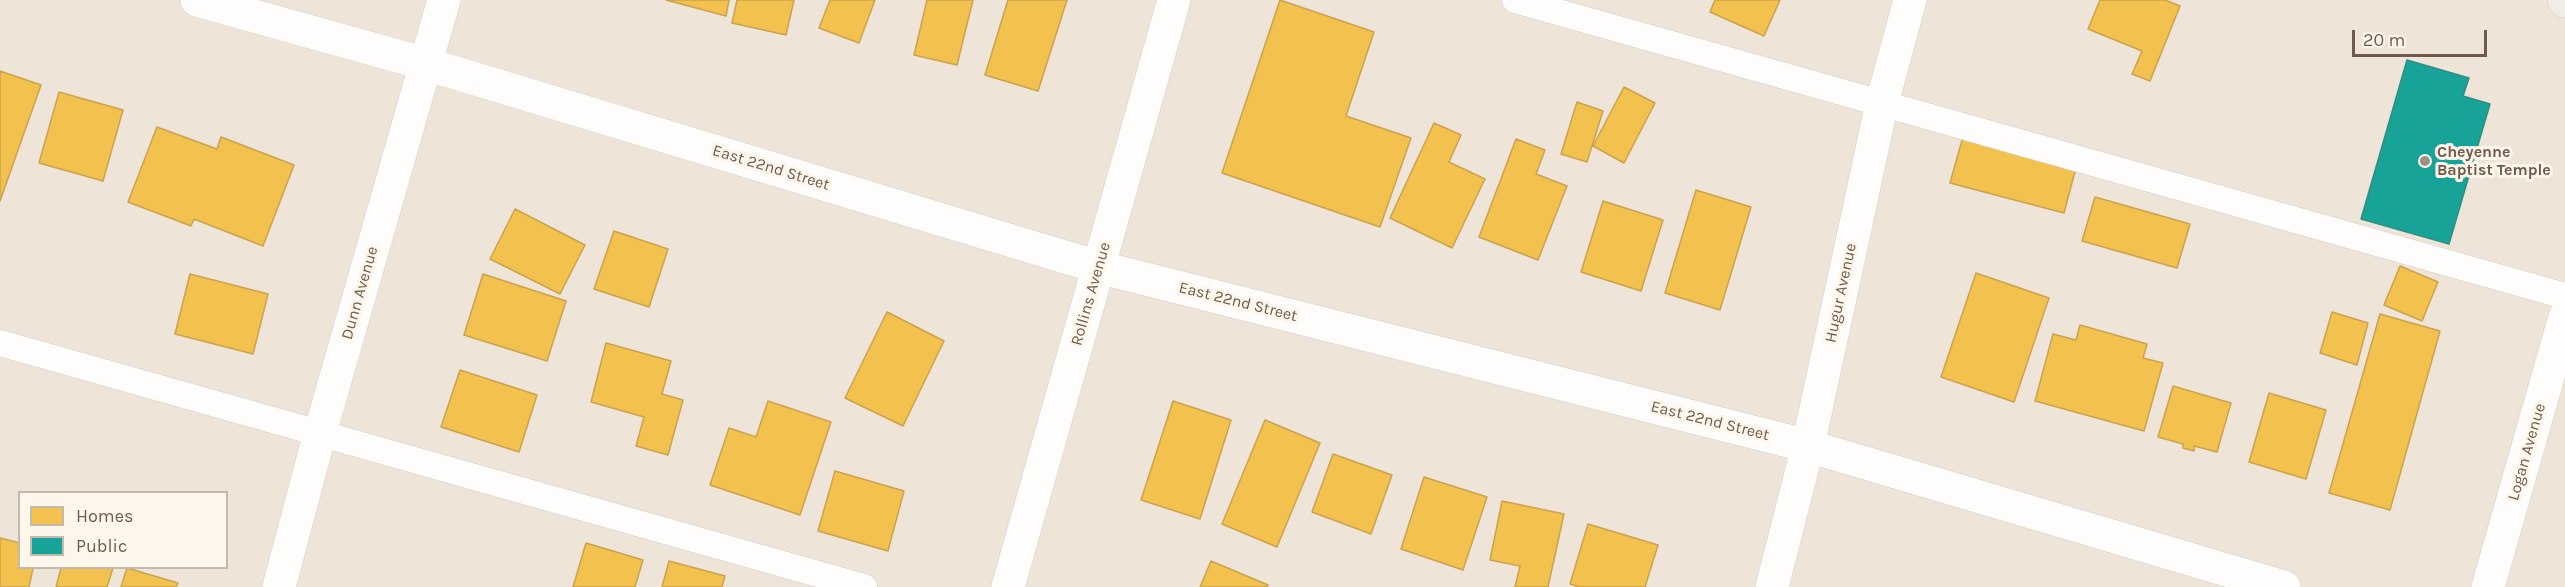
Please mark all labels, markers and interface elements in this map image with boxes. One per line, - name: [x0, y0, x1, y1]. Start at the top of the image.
- scale bar: [2355, 18, 2490, 56]
- text: 20 m: [2363, 29, 2405, 51]
- street label: East 22nd Street: [710, 141, 832, 195]
- place label: Cheyenne Baptist Temple: [2437, 142, 2551, 180]
- marker: Cheyenne Baptist Temple: [2418, 154, 2432, 168]
- street label: Rollins Avenue: [1067, 240, 1115, 348]
- street label: Hugur Avenue: [1821, 241, 1861, 345]
- street label: Dunn Avenue: [338, 244, 382, 342]
- street label: East 22nd Street: [1177, 278, 1299, 326]
- street label: East 22nd Street: [1649, 397, 1771, 445]
- street label: Logan Avenue: [2504, 401, 2550, 503]
- legend: [18, 491, 228, 569]
- text: Homes: [76, 505, 133, 527]
- text: Public: [76, 535, 127, 557]

